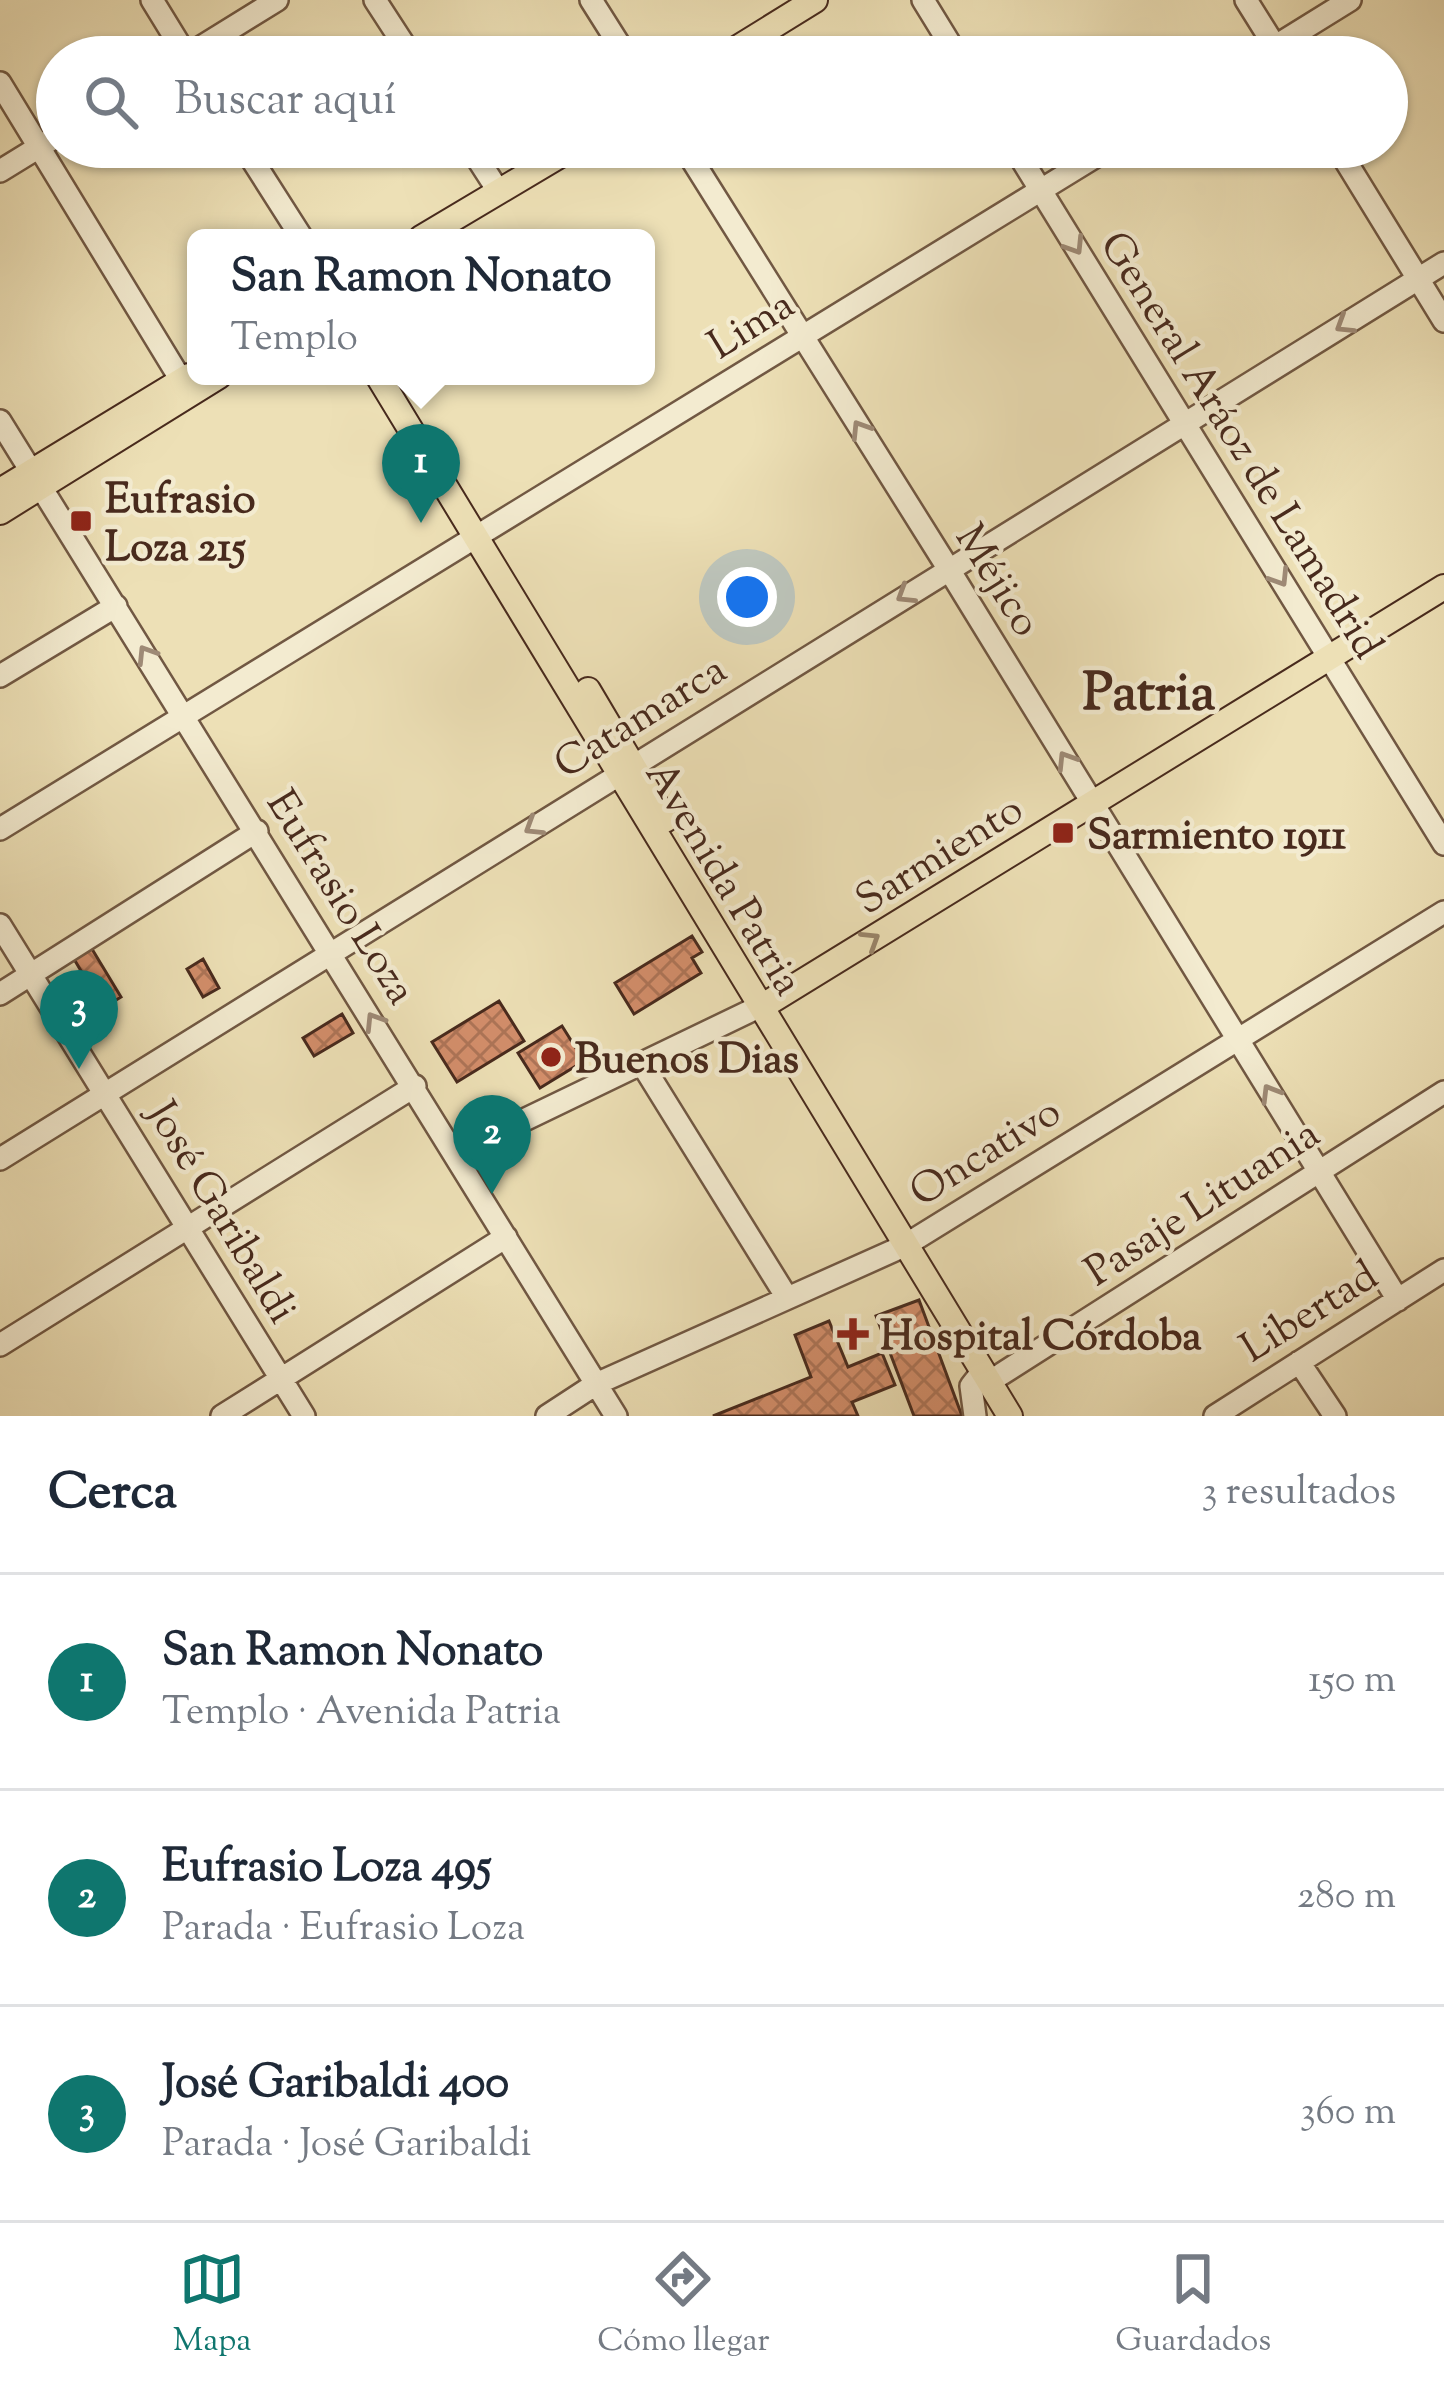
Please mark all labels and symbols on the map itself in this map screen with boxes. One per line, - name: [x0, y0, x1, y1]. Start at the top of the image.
- street label: General Aráoz de Lamadrid: [1082, 221, 1395, 672]
- one-way arrow: [1061, 233, 1083, 255]
- street label: Lima: [698, 278, 807, 377]
- one-way arrow: [1336, 311, 1358, 333]
- one-way arrow: [852, 420, 875, 442]
- pin: 1: [382, 424, 460, 523]
- place label: Eufrasio Loza 215: [105, 472, 255, 580]
- marker: Eufrasio Loza 215: [68, 508, 94, 534]
- street label: Méjico: [938, 514, 1054, 650]
- one-way arrow: [1266, 565, 1288, 587]
- your location: [717, 567, 777, 627]
- one-way arrow: [896, 581, 918, 603]
- street label: Catamarca: [544, 643, 740, 796]
- one-way arrow: [138, 645, 160, 667]
- district label: Patria: [1082, 657, 1216, 735]
- street label: Avenida Patria: [628, 751, 815, 1008]
- one-way arrow: [1058, 752, 1080, 774]
- street label: Eufrasio Loza: [249, 780, 429, 1018]
- street label: Sarmiento: [845, 782, 1036, 932]
- place label: Sarmiento 1911: [1087, 808, 1347, 868]
- one-way arrow: [524, 813, 546, 835]
- marker: Sarmiento 1911: [1050, 820, 1076, 846]
- one-way arrow: [858, 932, 880, 954]
- pin: 3: [40, 970, 118, 1069]
- one-way arrow: [366, 1012, 388, 1034]
- place label: Buenos Dias: [575, 1032, 799, 1092]
- marker: Buenos Dias: [538, 1044, 564, 1070]
- street label: Oncativo: [900, 1084, 1074, 1224]
- one-way arrow: [1262, 1084, 1284, 1106]
- street label: José Garibaldi: [129, 1089, 310, 1336]
- pin: 2: [453, 1095, 531, 1194]
- street label: Pasaje Lituania: [1075, 1107, 1333, 1304]
- street label: Libertad: [1230, 1249, 1391, 1380]
- place label: Hospital Córdoba: [880, 1309, 1202, 1369]
- marker: Hospital Córdoba: [837, 1318, 869, 1350]

